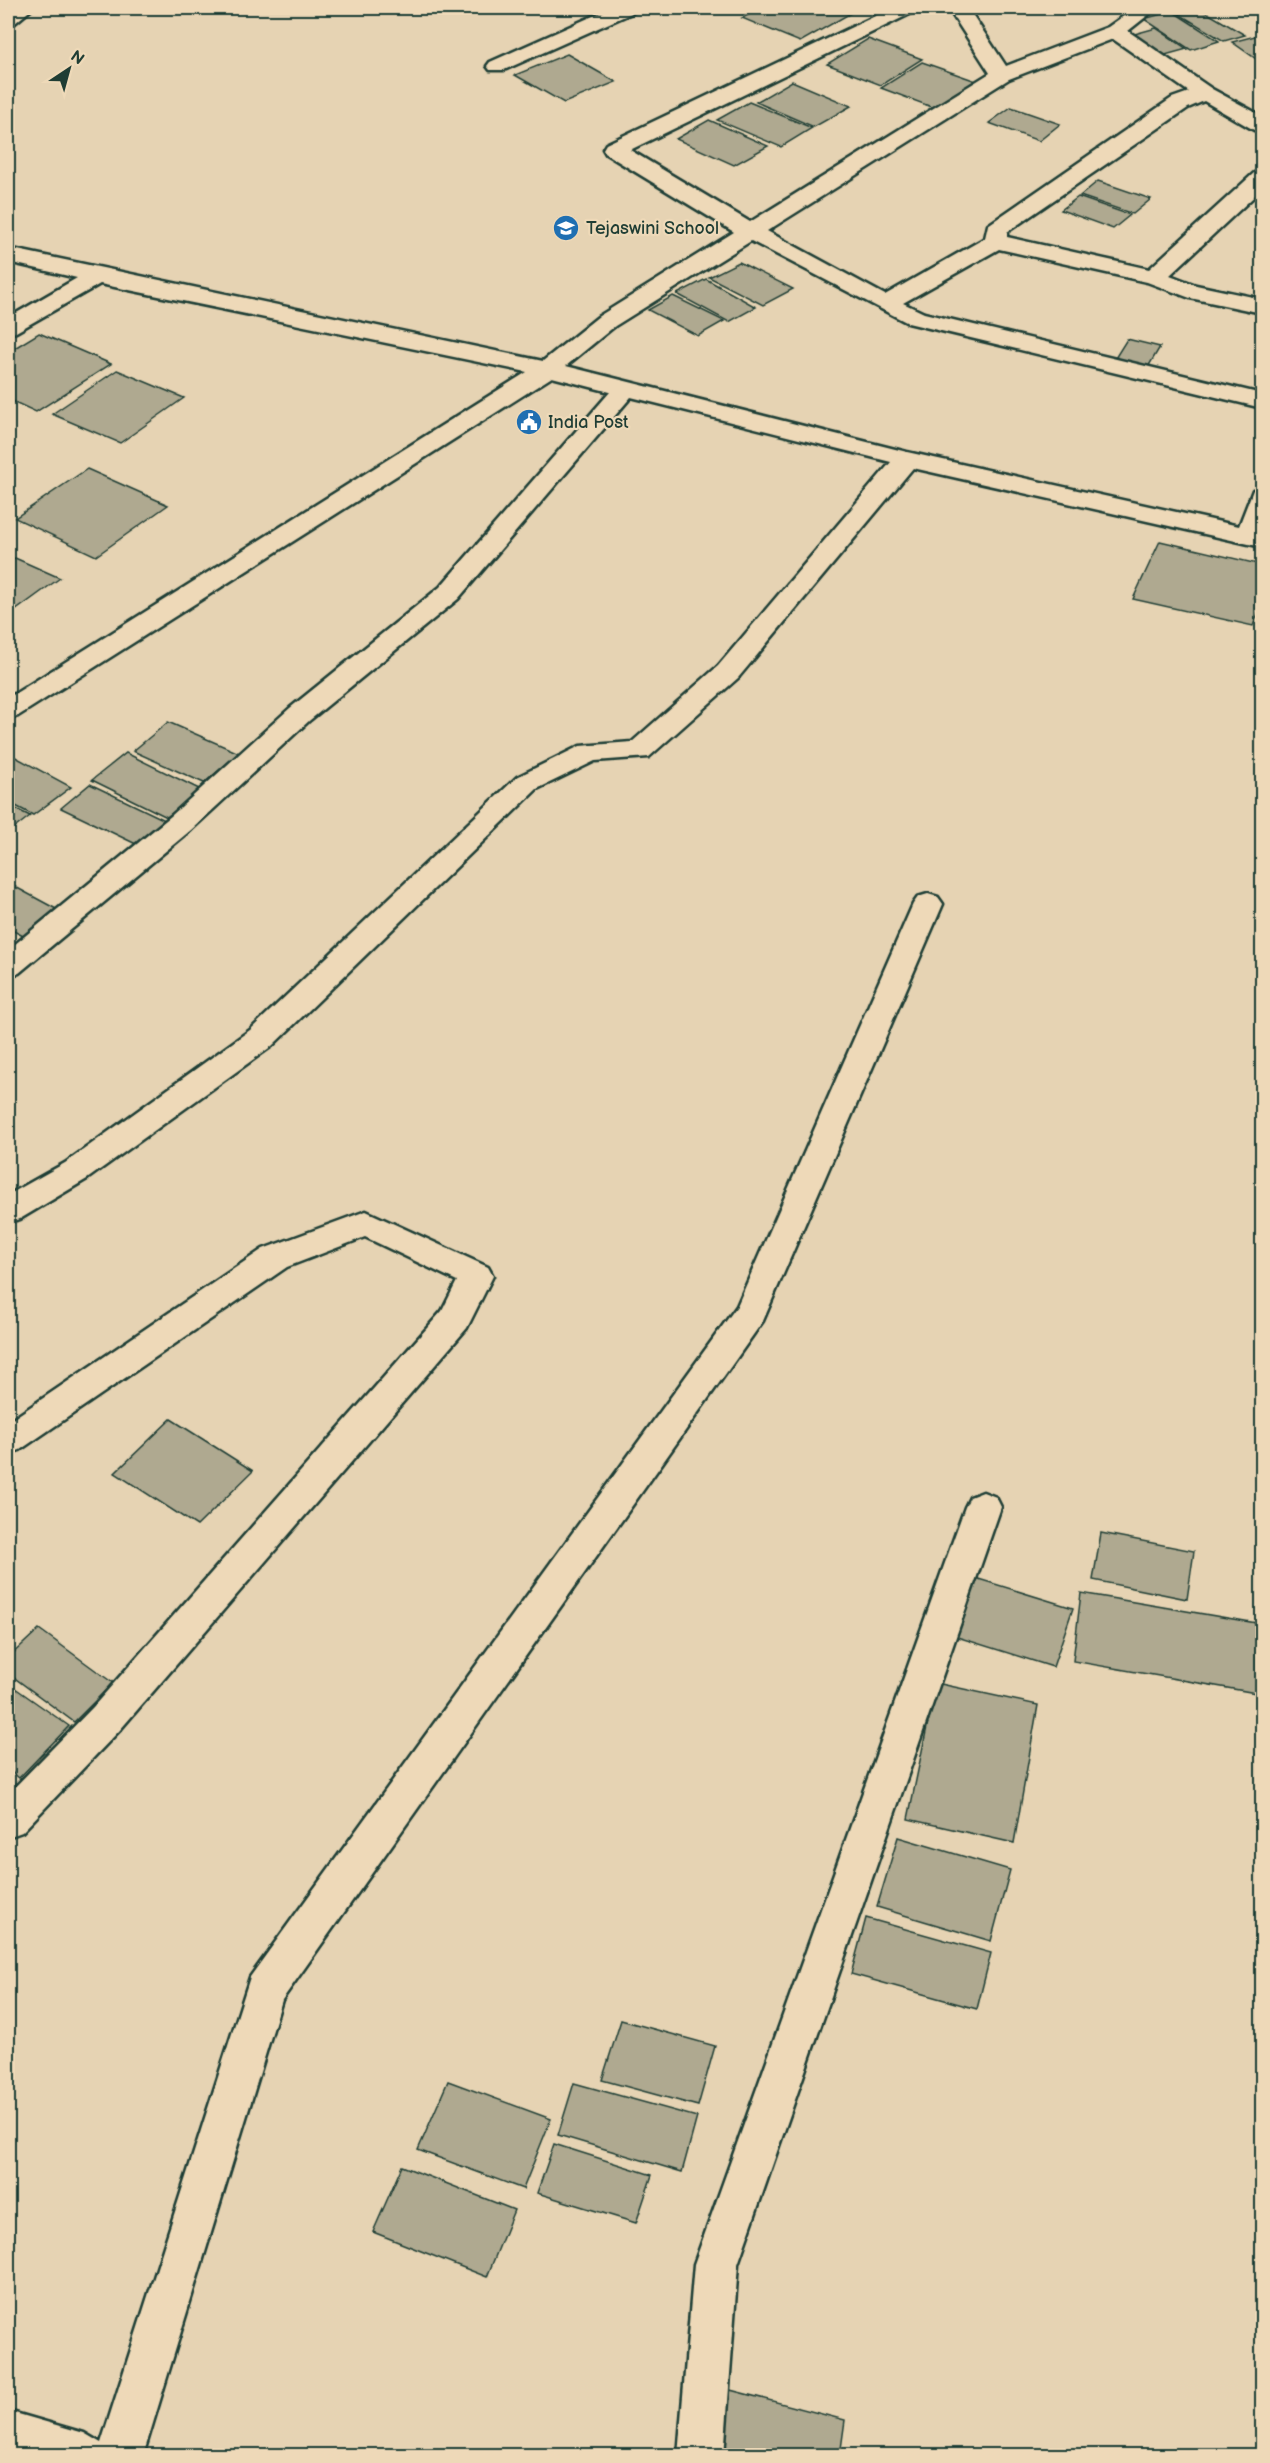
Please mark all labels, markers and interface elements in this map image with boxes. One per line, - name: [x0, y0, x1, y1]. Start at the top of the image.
- north arrow: [39, 39, 99, 99]
- text: N: [66, 47, 87, 69]
- school or university icon: Tejaswini School: [551, 213, 581, 243]
- place label: Tejaswini School: [586, 218, 719, 239]
- public building icon: India Post: [514, 407, 544, 437]
- place label: India Post: [548, 412, 629, 433]

